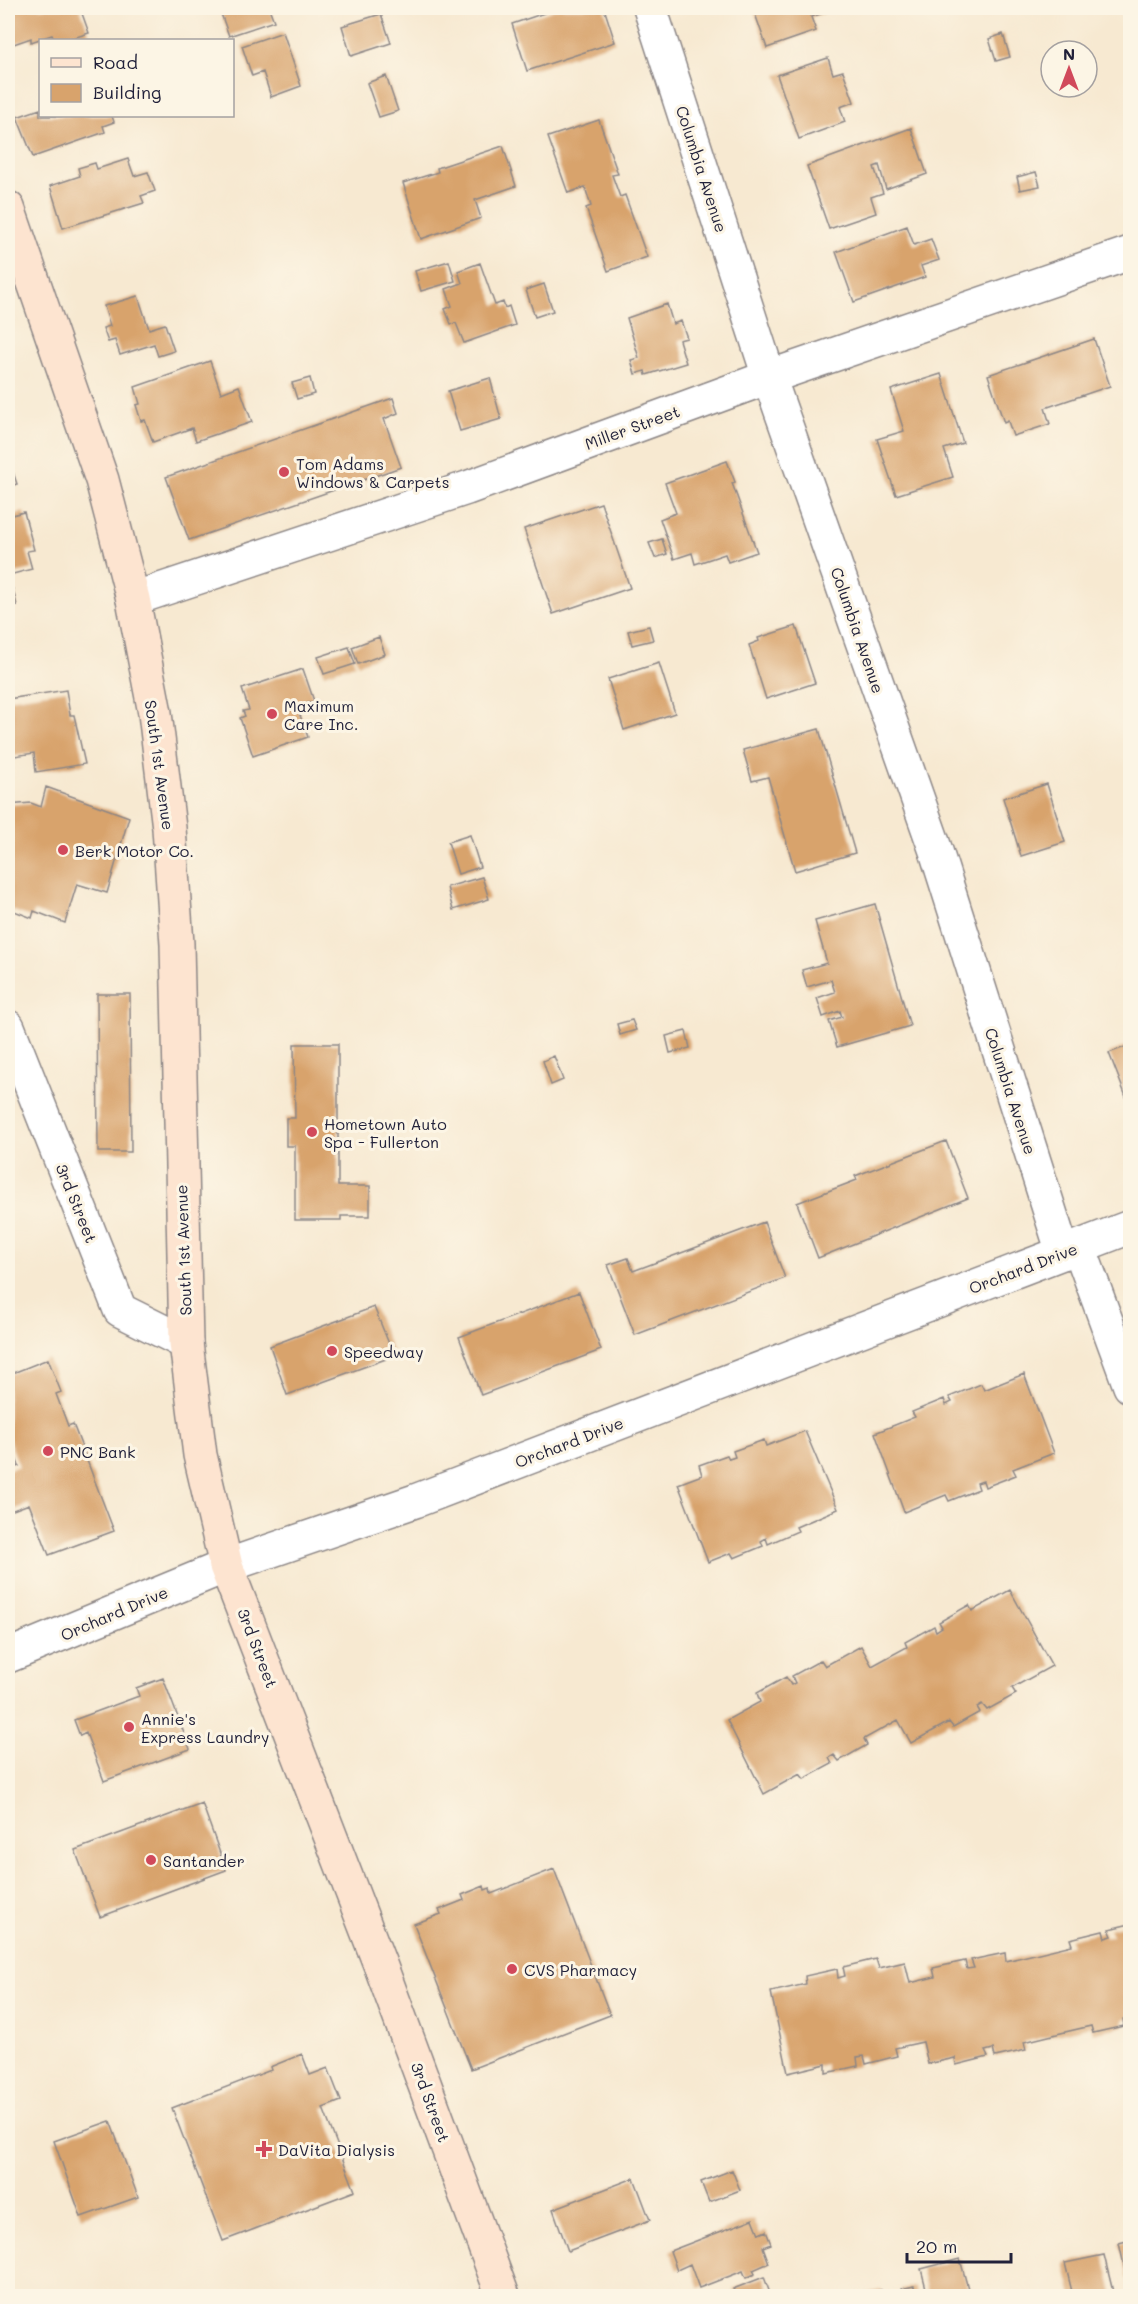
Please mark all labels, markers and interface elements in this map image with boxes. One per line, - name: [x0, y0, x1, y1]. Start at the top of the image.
- legend: [39, 39, 234, 117]
- north arrow: [1039, 39, 1099, 99]
- text: N: [1063, 43, 1075, 64]
- text: Road: [93, 50, 138, 74]
- text: Building: [93, 80, 161, 104]
- street label: Columbia Avenue: [672, 103, 732, 235]
- street label: Miller Street: [582, 400, 682, 454]
- place label: Tom Adams Windows & Carpets: [296, 453, 449, 492]
- marker: Tom Adams Windows & Carpets: [277, 465, 291, 479]
- street label: Columbia Avenue: [827, 564, 889, 696]
- place label: Maximum Care Inc.: [284, 695, 358, 734]
- street label: South 1st Avenue: [140, 699, 180, 831]
- marker: Maximum Care Inc.: [265, 707, 279, 721]
- place label: Berk Motor Co.: [75, 840, 194, 861]
- marker: Berk Motor Co.: [56, 843, 70, 857]
- street label: Columbia Avenue: [981, 1025, 1041, 1157]
- place label: Hometown Auto Spa - Fullerton: [324, 1113, 447, 1152]
- marker: Hometown Auto Spa - Fullerton: [305, 1125, 319, 1139]
- street label: 3rd Street: [52, 1160, 102, 1246]
- street label: South 1st Avenue: [170, 1184, 196, 1316]
- street label: Orchard Drive: [966, 1238, 1080, 1298]
- place label: Speedway: [344, 1341, 424, 1362]
- marker: Speedway: [325, 1344, 339, 1358]
- street label: Orchard Drive: [512, 1412, 626, 1472]
- place label: PNC Bank: [60, 1441, 135, 1462]
- marker: PNC Bank: [41, 1444, 55, 1458]
- street label: Orchard Drive: [57, 1581, 171, 1645]
- street label: 3rd Street: [233, 1605, 283, 1691]
- place label: Annie's Express Laundry: [141, 1708, 269, 1747]
- marker: Annie's Express Laundry: [122, 1720, 136, 1734]
- place label: Santander: [163, 1850, 245, 1871]
- marker: Santander: [144, 1853, 158, 1867]
- place label: CVS Pharmacy: [524, 1959, 637, 1980]
- marker: CVS Pharmacy: [505, 1962, 519, 1976]
- street label: 3rd Street: [407, 2059, 455, 2145]
- place label: DaVita Dialysis: [278, 2139, 395, 2160]
- marker: DaVita Dialysis: [255, 2140, 273, 2158]
- scale bar: [907, 2226, 1010, 2264]
- text: 20 m: [916, 2234, 957, 2258]

